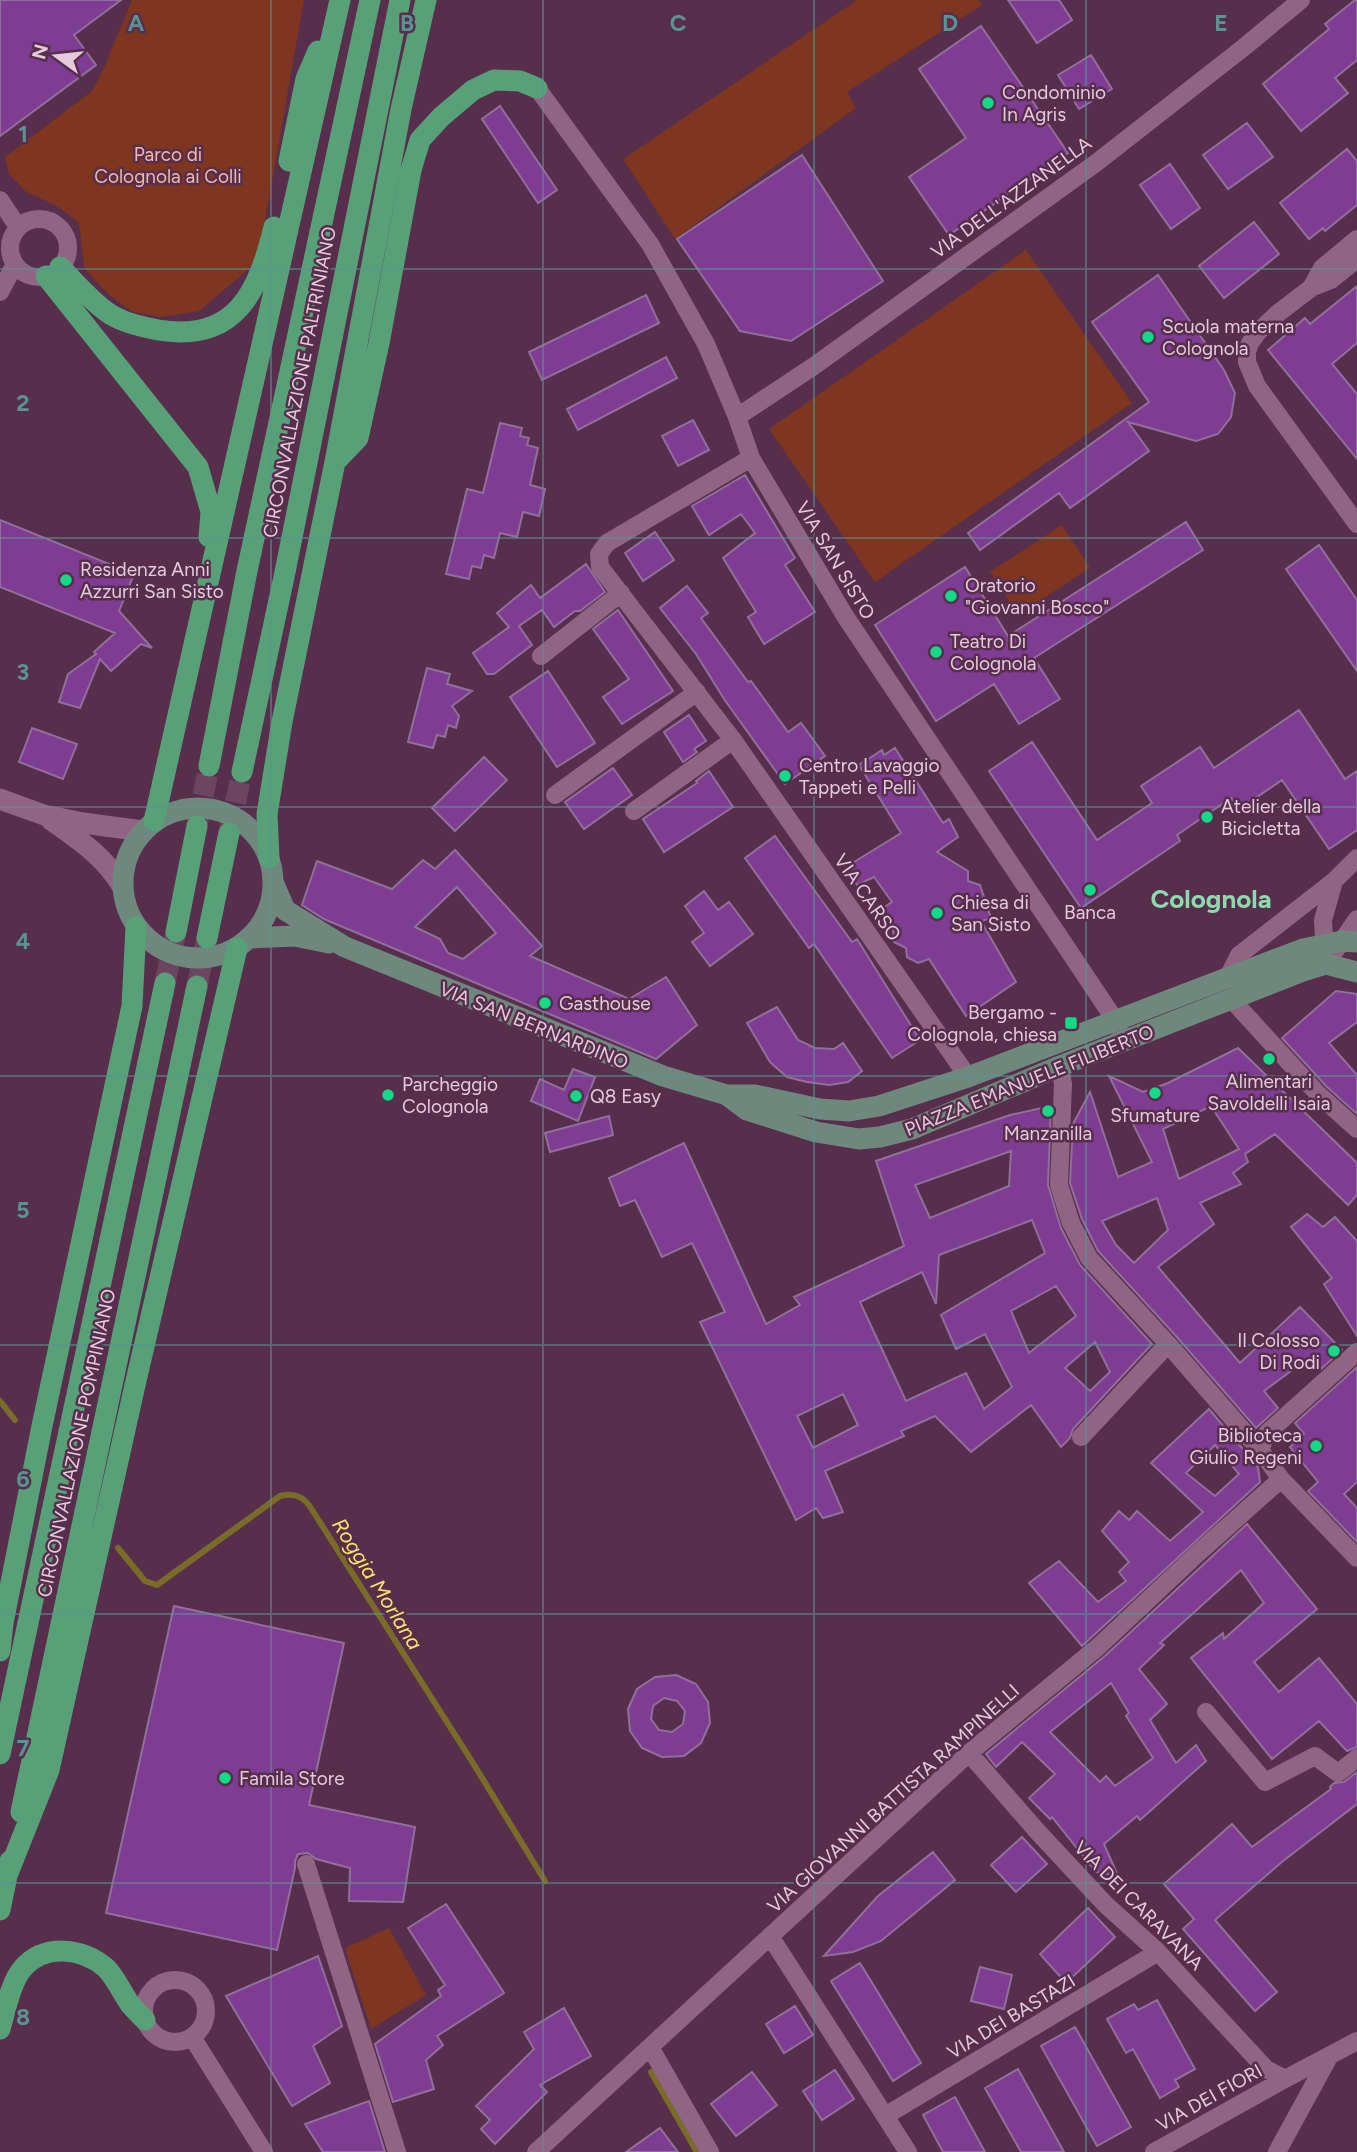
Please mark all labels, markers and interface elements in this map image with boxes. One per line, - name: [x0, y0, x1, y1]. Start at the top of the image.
- text: A: [128, 9, 145, 37]
- text: B: [400, 9, 414, 37]
- text: C: [670, 9, 687, 37]
- text: D: [942, 9, 958, 37]
- text: E: [1214, 9, 1228, 37]
- north arrow: [21, 21, 91, 91]
- text: N: [27, 42, 53, 62]
- place label: Condominio In Agris: [1002, 81, 1106, 126]
- marker: Condominio In Agris: [980, 95, 996, 111]
- text: 1: [18, 120, 28, 148]
- street label: VIA DELL'AZZANELLA: [927, 131, 1096, 263]
- park label: Parco di Colognola ai Colli: [94, 143, 242, 188]
- street label: CIRCONVALLAZIONE PALTRINIANO: [258, 225, 341, 540]
- place label: Scuola materna Colognola: [1162, 315, 1294, 360]
- marker: Scuola materna Colognola: [1140, 329, 1156, 345]
- text: 2: [16, 389, 30, 417]
- street label: VIA SAN SISTO: [791, 497, 880, 623]
- place label: Residenza Anni Azzurri San Sisto: [80, 558, 224, 603]
- marker: Residenza Anni Azzurri San Sisto: [58, 572, 74, 588]
- place label: Oratorio "Giovanni Bosco": [965, 574, 1109, 619]
- marker: Oratorio "Giovanni Bosco": [943, 588, 959, 604]
- place label: Teatro Di Colognola: [950, 630, 1037, 675]
- marker: Teatro Di Colognola: [928, 644, 944, 660]
- text: 3: [17, 658, 29, 686]
- place label: Centro Lavaggio Tappeti e Pelli: [799, 754, 940, 799]
- marker: Centro Lavaggio Tappeti e Pelli: [777, 768, 793, 784]
- place label: Atelier della Bicicletta: [1221, 795, 1321, 840]
- marker: Atelier della Bicicletta: [1199, 809, 1215, 825]
- street label: VIA CARSO: [829, 849, 906, 945]
- marker: Banca: [1082, 882, 1098, 898]
- district label: Colognola: [1150, 883, 1272, 915]
- place label: Chiesa di San Sisto: [951, 891, 1031, 936]
- place label: Banca: [1064, 901, 1116, 924]
- marker: Chiesa di San Sisto: [929, 905, 945, 921]
- text: 4: [16, 927, 30, 955]
- street label: VIA SAN BERNARDINO: [436, 977, 632, 1074]
- place label: Gasthouse: [559, 992, 651, 1015]
- marker: Gasthouse: [537, 995, 553, 1011]
- place label: Bergamo - Colognola, chiesa: [907, 1001, 1057, 1046]
- marker: Bergamo - Colognola, chiesa: [1063, 1015, 1079, 1031]
- street label: PIAZZA EMANUELE FILIBERTO: [901, 1020, 1157, 1141]
- marker: Alimentari Savoldelli Isaia: [1261, 1051, 1277, 1067]
- place label: Alimentari Savoldelli Isaia: [1208, 1070, 1330, 1115]
- place label: Parcheggio Colognola: [402, 1073, 498, 1118]
- place label: Q8 Easy: [590, 1085, 661, 1108]
- marker: Sfumature: [1147, 1085, 1163, 1101]
- marker: Parcheggio Colognola: [380, 1087, 396, 1103]
- marker: Q8 Easy: [568, 1088, 584, 1104]
- marker: Manzanilla: [1040, 1103, 1056, 1119]
- place label: Sfumature: [1110, 1104, 1200, 1127]
- place label: Manzanilla: [1004, 1122, 1092, 1145]
- text: 5: [16, 1196, 30, 1224]
- street label: CIRCONVALLAZIONE POMPINIANO: [33, 1287, 120, 1599]
- place label: Il Colosso Di Rodi: [1237, 1329, 1320, 1374]
- marker: Il Colosso Di Rodi: [1326, 1343, 1342, 1359]
- place label: Biblioteca Giulio Regeni: [1189, 1424, 1302, 1469]
- marker: Biblioteca Giulio Regeni: [1308, 1438, 1324, 1454]
- text: 6: [16, 1465, 30, 1493]
- water label: Roggia Morlana: [327, 1513, 428, 1654]
- street label: VIA GIOVANNI BATTISTA RAMPINELLI: [763, 1679, 1024, 1918]
- text: 7: [17, 1734, 30, 1762]
- place label: Famila Store: [239, 1767, 345, 1790]
- marker: Famila Store: [217, 1770, 233, 1786]
- street label: VIA DEI CARAVANA: [1069, 1836, 1208, 1975]
- street label: VIA DEI BASTAZI: [943, 1969, 1080, 2064]
- text: 8: [16, 2003, 30, 2031]
- street label: VIA DEI FIORI: [1152, 2059, 1266, 2136]

